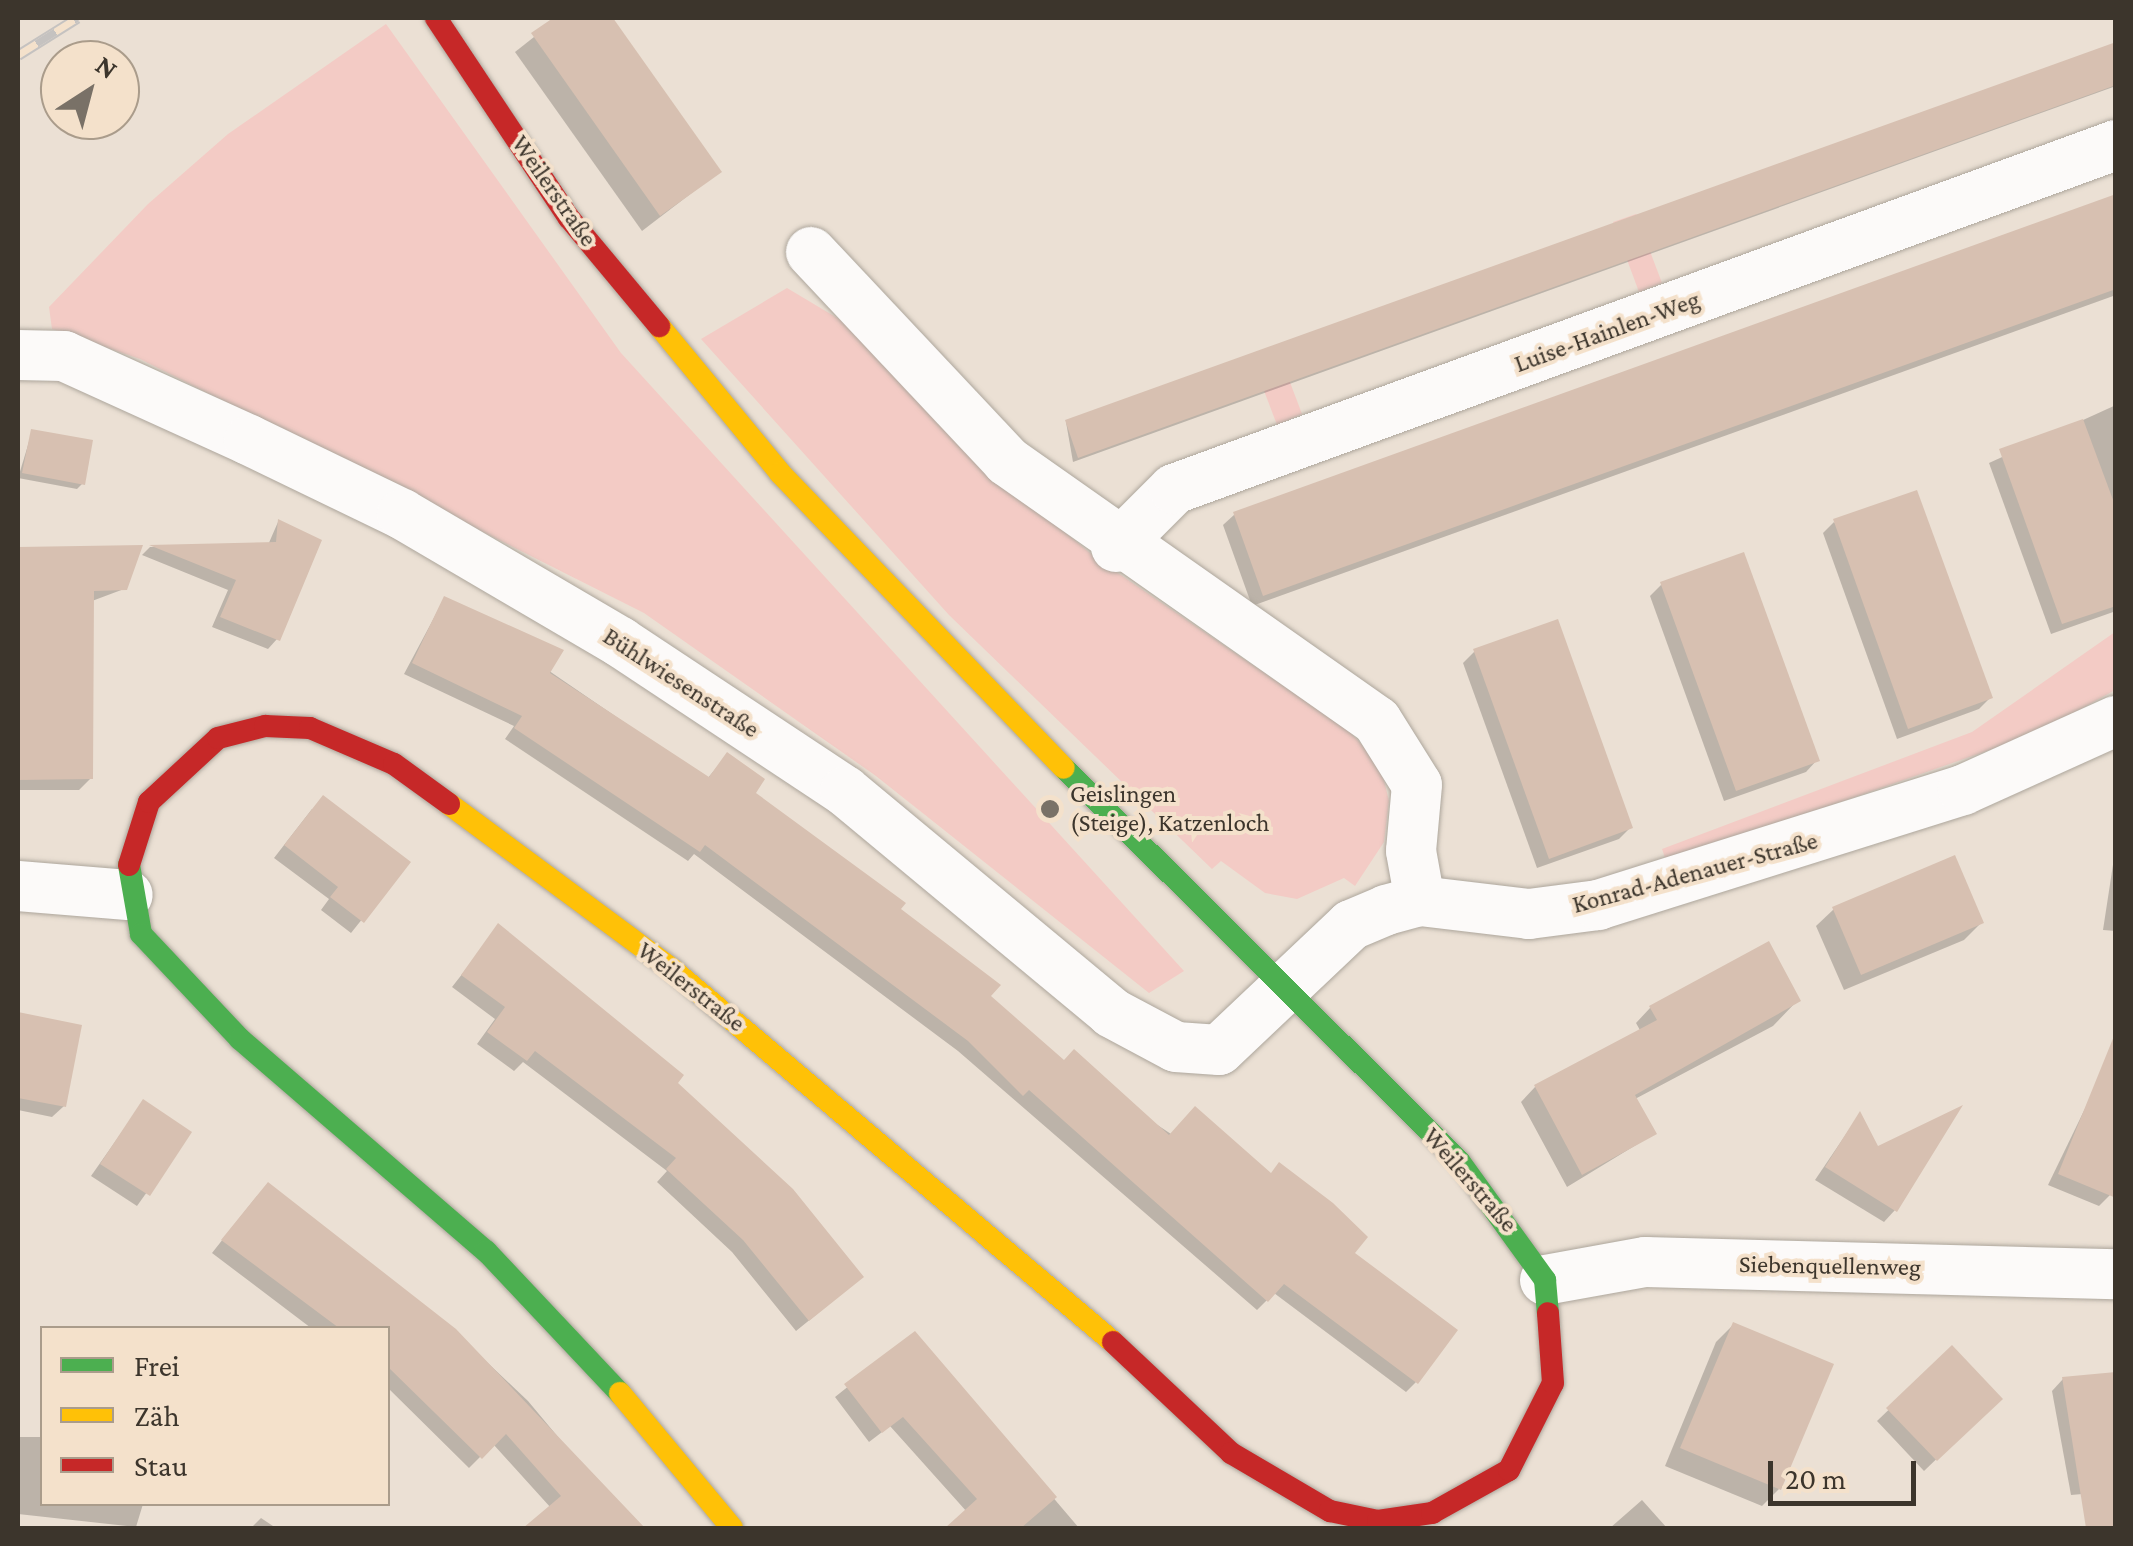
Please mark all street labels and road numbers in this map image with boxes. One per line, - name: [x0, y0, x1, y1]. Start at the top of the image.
- street label: Weilerstraße: [505, 130, 603, 252]
- street label: Luise-Hainlen-Weg: [1510, 285, 1704, 379]
- street label: Bühlwiesenstraße: [597, 621, 765, 745]
- street label: Konrad-Adenauer-Straße: [1569, 826, 1821, 920]
- street label: Weilerstraße: [631, 936, 751, 1038]
- street label: Weilerstraße: [1416, 1122, 1524, 1238]
- street label: Siebenquellenweg: [1739, 1249, 1921, 1283]

